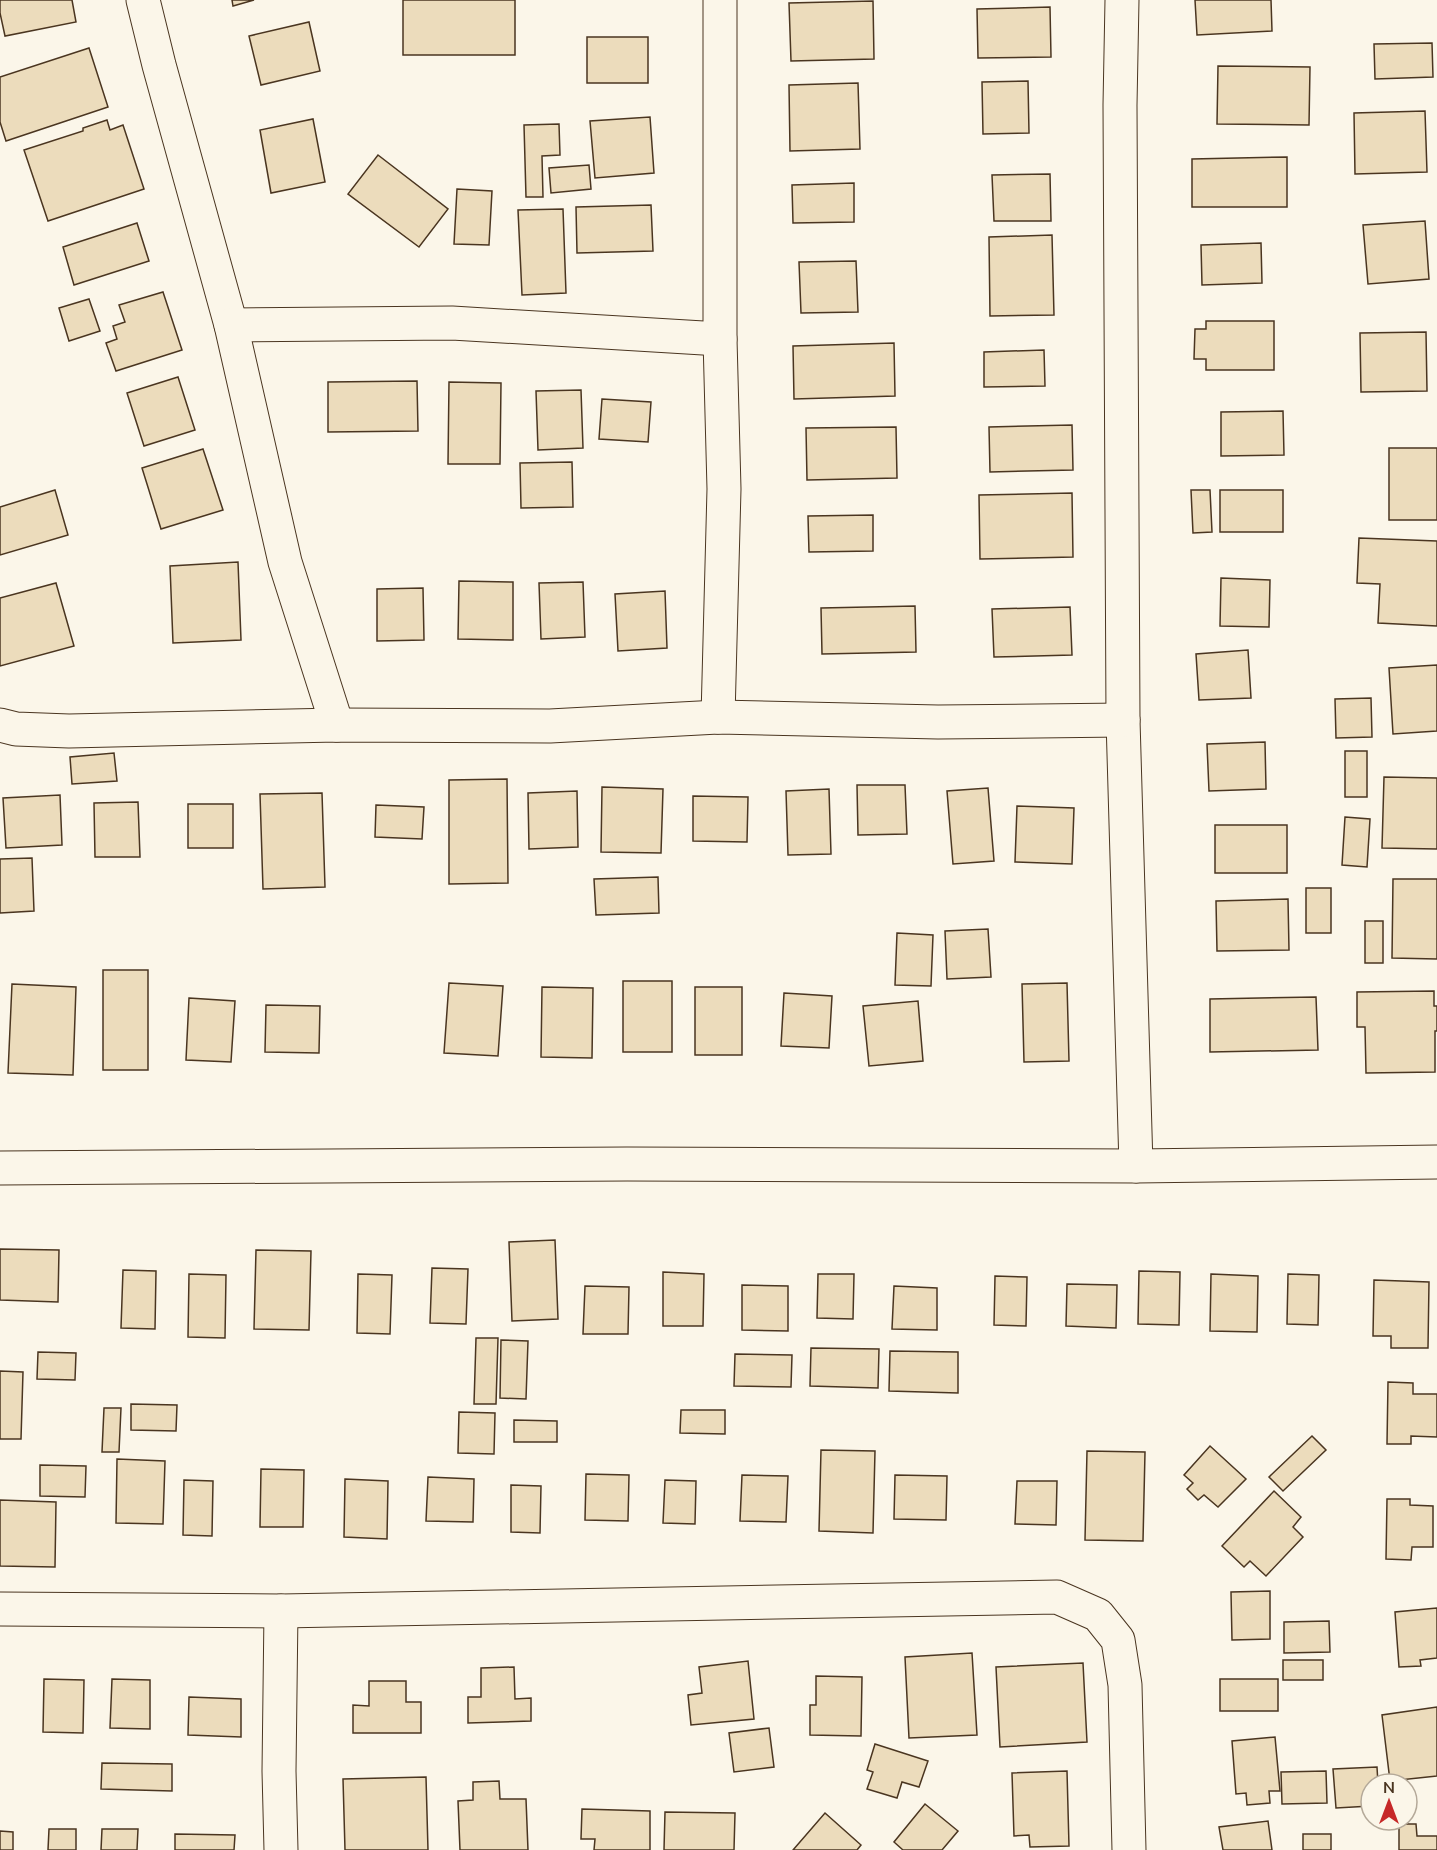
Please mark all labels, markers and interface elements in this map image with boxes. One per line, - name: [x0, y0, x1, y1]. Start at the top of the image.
- north arrow: [1359, 1772, 1419, 1832]
- text: N: [1383, 1777, 1395, 1799]

